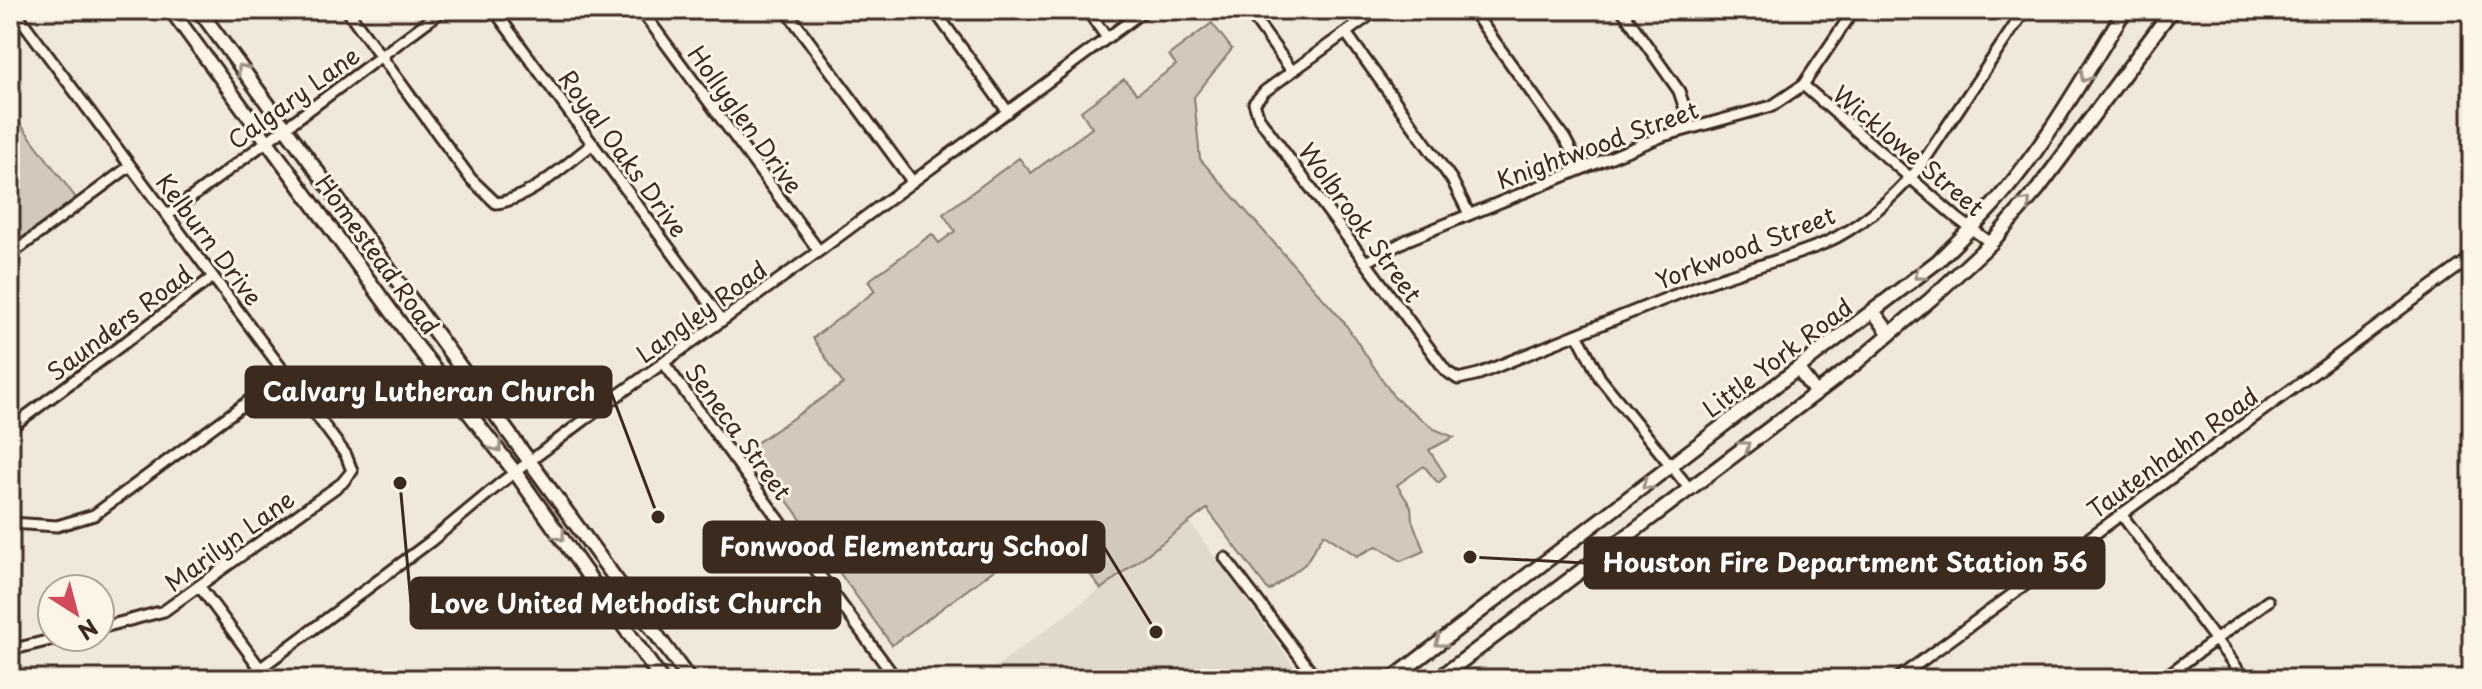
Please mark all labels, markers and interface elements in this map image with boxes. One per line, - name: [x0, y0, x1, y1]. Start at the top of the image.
- street label: Calgary Lane: [219, 37, 367, 157]
- street label: Hollyglen Drive: [680, 37, 812, 201]
- street label: Royal Oaks Drive: [551, 62, 697, 244]
- one-way arrow: [237, 63, 252, 78]
- one-way arrow: [2079, 68, 2095, 83]
- street label: Wicklowe Street: [1825, 76, 1993, 224]
- street label: Knightwood Street: [1491, 91, 1703, 197]
- street label: Wolbrook Street: [1291, 135, 1431, 310]
- street label: Kelburn Drive: [148, 165, 272, 313]
- street label: Homestead Road: [307, 166, 449, 342]
- street label: Yorkwood Street: [1650, 196, 1840, 298]
- one-way arrow: [2016, 198, 2031, 213]
- street label: Langley Road: [628, 251, 774, 371]
- street label: Saunders Road: [39, 255, 199, 389]
- one-way arrow: [1913, 266, 1928, 280]
- street label: Little York Road: [1694, 289, 1860, 425]
- street label: Seneca Street: [677, 355, 801, 507]
- callout: Calvary Lutheran Church: [246, 367, 611, 417]
- text: Calvary Lutheran Church: [262, 371, 596, 410]
- street label: Tautenhahn Road: [2079, 378, 2265, 526]
- one-way arrow: [488, 439, 502, 453]
- one-way arrow: [1737, 441, 1751, 456]
- one-way arrow: [1641, 475, 1655, 489]
- street label: Marilyn Lane: [157, 480, 301, 600]
- callout: Fonwood Elementary School: [704, 522, 1104, 572]
- text: Fonwood Elementary School: [720, 526, 1088, 565]
- one-way arrow: [550, 528, 565, 542]
- callout: Houston Fire Department Station 56: [1585, 538, 2104, 588]
- text: Houston Fire Department Station 56: [1603, 542, 2087, 581]
- north arrow: [36, 573, 116, 653]
- callout: Love United Methodist Church: [411, 578, 840, 628]
- text: Love United Methodist Church: [430, 583, 822, 622]
- text: N: [72, 612, 105, 649]
- one-way arrow: [1434, 633, 1449, 647]

